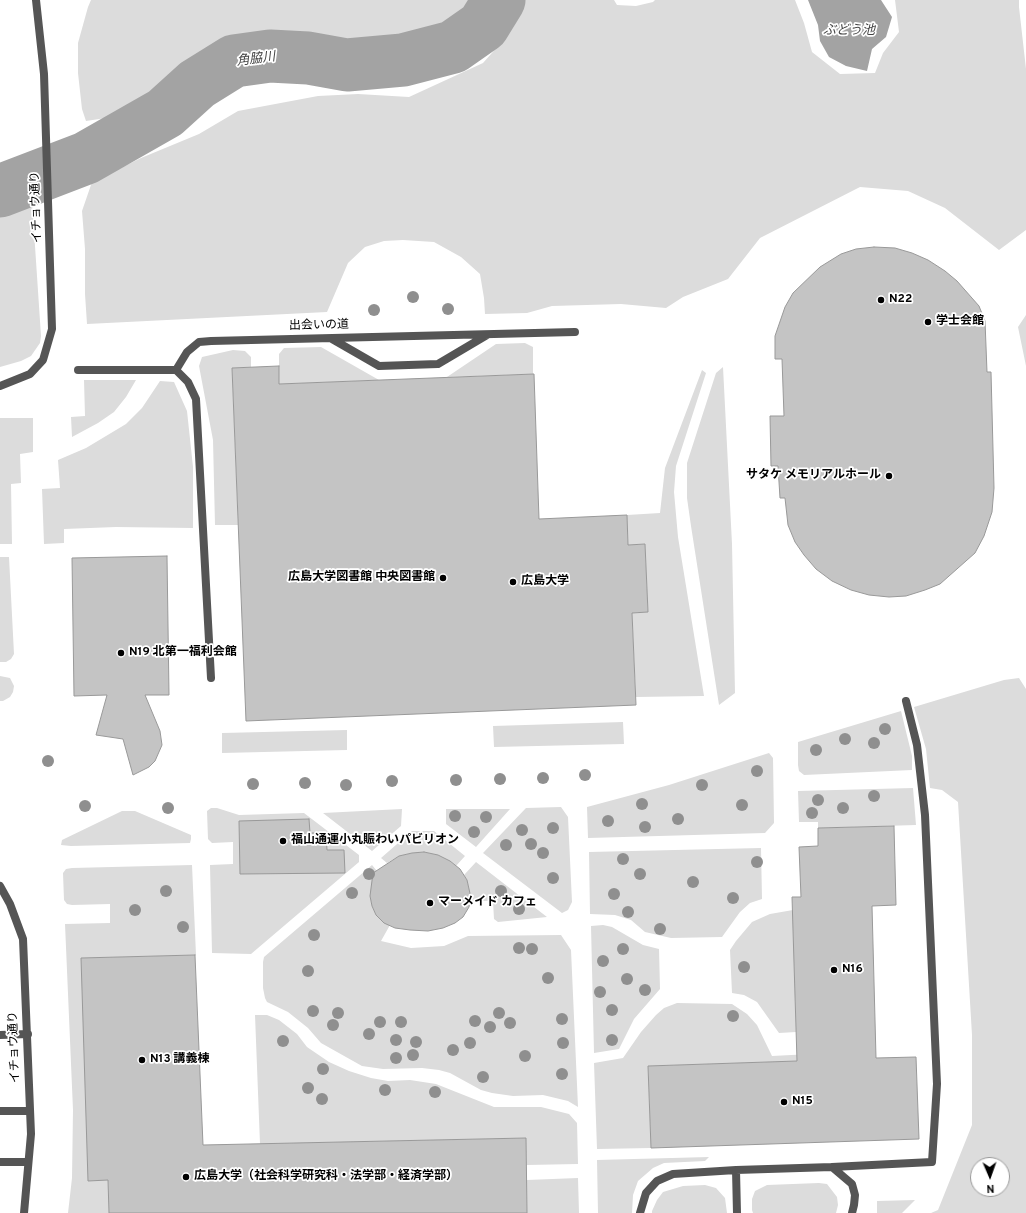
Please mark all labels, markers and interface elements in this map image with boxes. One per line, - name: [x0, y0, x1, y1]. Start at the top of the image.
- water label: ぶどう池: [823, 23, 875, 39]
- water label: 角脇川: [236, 50, 276, 70]
- street label: イチョウ通り: [29, 171, 45, 243]
- place label: N22: [889, 293, 912, 307]
- marker: N22: [876, 295, 886, 305]
- place label: 学士会館: [936, 315, 984, 329]
- marker: 学士会館: [923, 317, 933, 327]
- street label: 出会いの道: [289, 318, 349, 334]
- place label: サタケ メモリアルホール: [746, 469, 881, 483]
- marker: サタケ メモリアルホール: [884, 471, 894, 481]
- place label: 広島大学図書館 中央図書館: [288, 571, 435, 585]
- marker: 広島大学図書館 中央図書館: [438, 573, 448, 583]
- place label: 広島大学: [521, 575, 569, 589]
- marker: 広島大学: [508, 577, 518, 587]
- place label: N19 北第一福利会館: [129, 646, 237, 660]
- marker: N19 北第一福利会館: [116, 648, 126, 658]
- place label: 福山通運小丸賑わいパビリオン: [291, 834, 459, 848]
- marker: 福山通運小丸賑わいパビリオン: [278, 836, 288, 846]
- place label: マーメイド カフェ: [438, 896, 537, 910]
- marker: マーメイド カフェ: [425, 898, 435, 908]
- place label: N16: [842, 963, 863, 977]
- marker: N16: [829, 965, 839, 975]
- street label: イチョウ通り: [7, 1011, 23, 1083]
- place label: N13 講義棟: [150, 1053, 210, 1067]
- marker: N13 講義棟: [137, 1055, 147, 1065]
- place label: N15: [792, 1095, 813, 1109]
- marker: N15: [779, 1097, 789, 1107]
- north arrow: [970, 1157, 1010, 1197]
- place label: 広島大学（社会科学研究科・法学部・経済学部）: [194, 1170, 458, 1184]
- marker: 広島大学（社会科学研究科・法学部・経済学部）: [181, 1172, 191, 1182]
- text: N: [986, 1181, 995, 1195]

